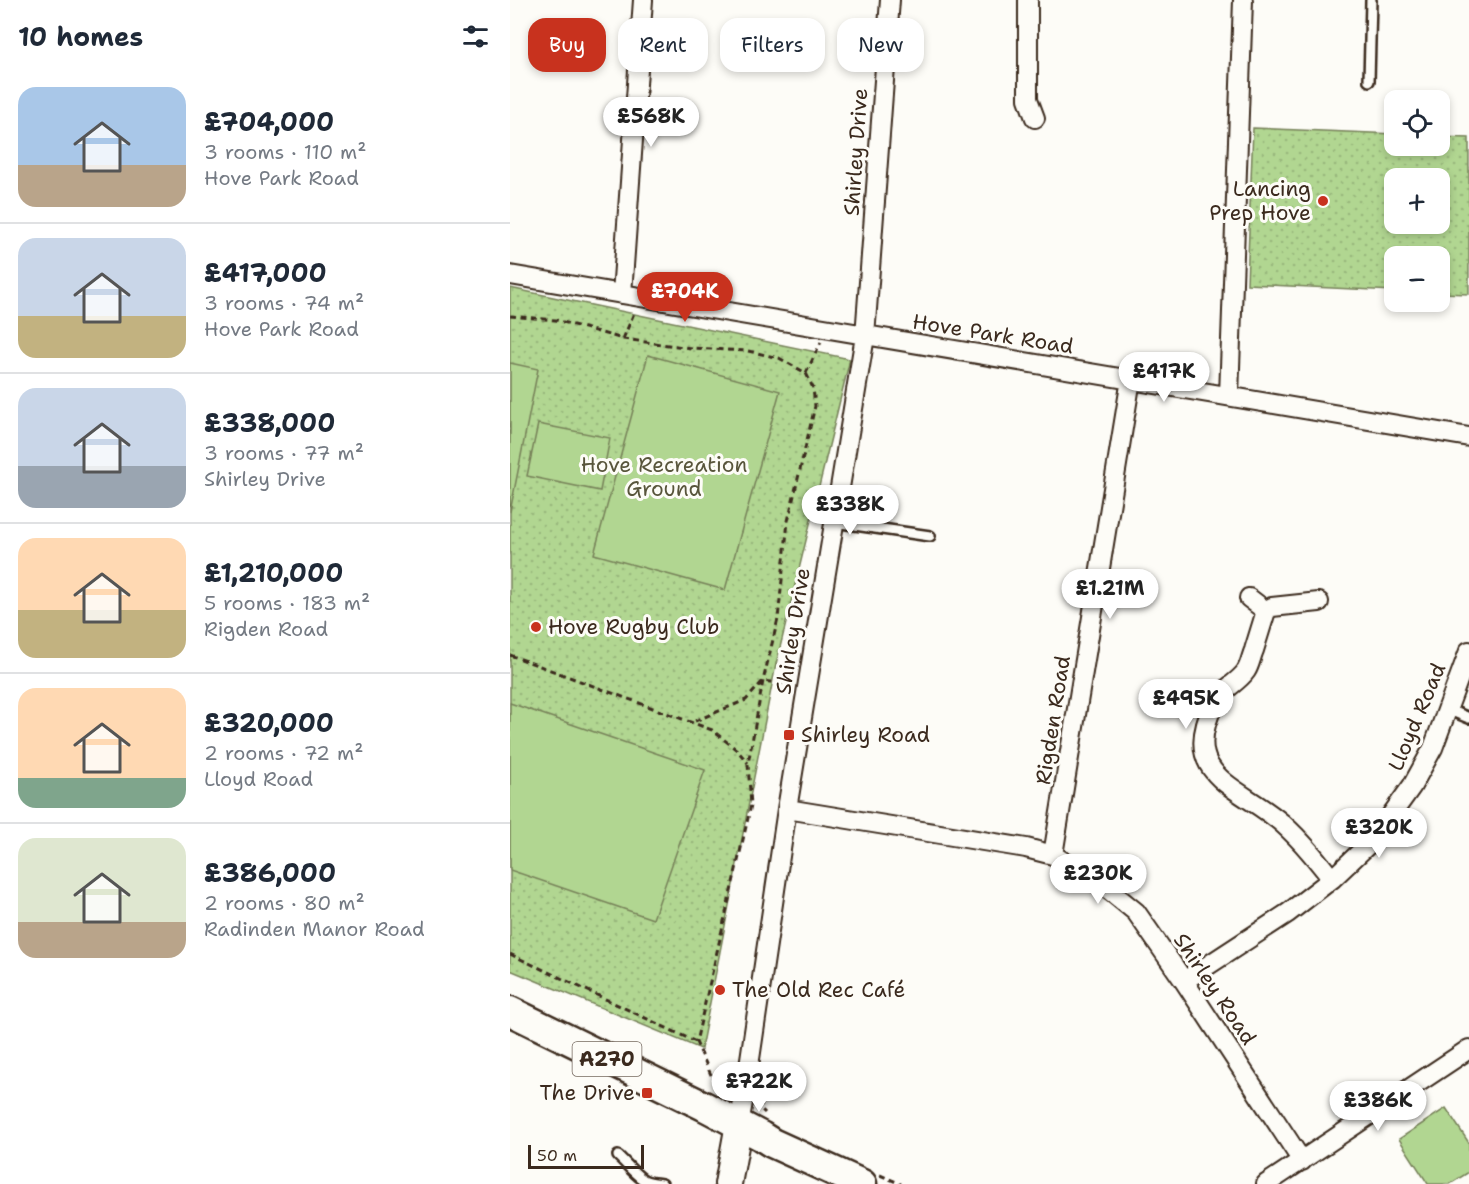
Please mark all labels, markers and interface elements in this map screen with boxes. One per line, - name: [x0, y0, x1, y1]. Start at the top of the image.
- chip: Buy: [528, 18, 606, 72]
- chip: Rent: [618, 18, 708, 72]
- chip: Filters: [720, 18, 825, 72]
- chip: New: [837, 18, 924, 72]
- text: 10 homes: [18, 19, 143, 54]
- icon: filters: [459, 20, 492, 53]
- street label: Shirley Drive: [838, 87, 874, 217]
- map controls: [1384, 90, 1450, 312]
- button: locate: [1384, 90, 1450, 156]
- pin: £568K: [609, 97, 693, 148]
- text: £568K: [617, 103, 685, 129]
- text: £704,000: [204, 104, 334, 139]
- icon: home: [66, 111, 138, 183]
- text: 3 rooms · 110 m²: [204, 139, 367, 165]
- text: Hove Park Road: [204, 165, 359, 191]
- button: +: [1384, 168, 1450, 234]
- place label: Lancing Prep Hove: [1209, 175, 1311, 227]
- marker: Lancing Prep Hove: [1316, 194, 1330, 208]
- button: −: [1384, 246, 1450, 312]
- text: £417,000: [204, 255, 327, 290]
- icon: home: [66, 262, 138, 334]
- pin: £704K: [643, 272, 727, 323]
- text: £704K: [651, 278, 719, 304]
- text: 3 rooms · 74 m²: [204, 290, 364, 316]
- street label: Hove Park Road: [911, 307, 1075, 361]
- text: Hove Park Road: [204, 316, 359, 342]
- pin: £417K: [1122, 352, 1206, 403]
- text: £417K: [1133, 358, 1195, 384]
- text: £338,000: [204, 405, 335, 440]
- icon: home: [66, 412, 138, 484]
- text: 3 rooms · 77 m²: [204, 440, 364, 466]
- park label: Hove Recreation Ground: [581, 451, 747, 503]
- text: Shirley Drive: [204, 466, 326, 492]
- pin: £338K: [808, 485, 892, 536]
- text: £338K: [816, 491, 884, 517]
- text: £1,210,000: [204, 555, 343, 590]
- icon: home: [66, 562, 138, 634]
- street label: Shirley Drive: [769, 566, 817, 696]
- pin: £1.21M: [1061, 569, 1159, 620]
- text: £1.21M: [1076, 575, 1144, 601]
- text: 5 rooms · 183 m²: [204, 590, 370, 616]
- place label: Hove Rugby Club: [548, 613, 719, 641]
- text: Rigden Road: [204, 616, 328, 642]
- marker: Hove Rugby Club: [529, 620, 543, 634]
- street label: Rigden Road: [1029, 653, 1077, 787]
- street label: Lloyd Road: [1382, 659, 1452, 775]
- pin: £495K: [1144, 679, 1228, 730]
- text: £495K: [1152, 685, 1220, 711]
- text: £320,000: [204, 705, 334, 740]
- icon: home: [66, 712, 138, 784]
- place label: Shirley Road: [801, 721, 930, 749]
- marker: Shirley Road: [782, 728, 796, 742]
- text: 2 rooms · 72 m²: [204, 740, 363, 766]
- text: Lloyd Road: [204, 766, 313, 792]
- pin: £320K: [1337, 808, 1421, 859]
- text: £320K: [1345, 814, 1413, 840]
- pin: £230K: [1056, 854, 1140, 905]
- text: £386,000: [204, 855, 336, 890]
- text: £230K: [1064, 860, 1132, 886]
- icon: home: [66, 862, 138, 934]
- text: 2 rooms · 80 m²: [204, 890, 365, 916]
- text: Radinden Manor Road: [204, 916, 425, 942]
- street label: Shirley Road: [1167, 928, 1263, 1050]
- place label: The Old Rec Café: [732, 976, 906, 1004]
- marker: The Old Rec Café: [713, 983, 727, 997]
- road number: A270: [573, 1042, 642, 1076]
- pin: £722K: [717, 1062, 801, 1113]
- text: £722K: [726, 1068, 792, 1094]
- place label: The Drive: [539, 1079, 635, 1107]
- pin: £386K: [1336, 1081, 1420, 1132]
- marker: The Drive: [640, 1086, 654, 1100]
- text: £386K: [1344, 1087, 1412, 1113]
- scale bar: [528, 1142, 644, 1170]
- text: 50 m: [537, 1145, 577, 1166]

